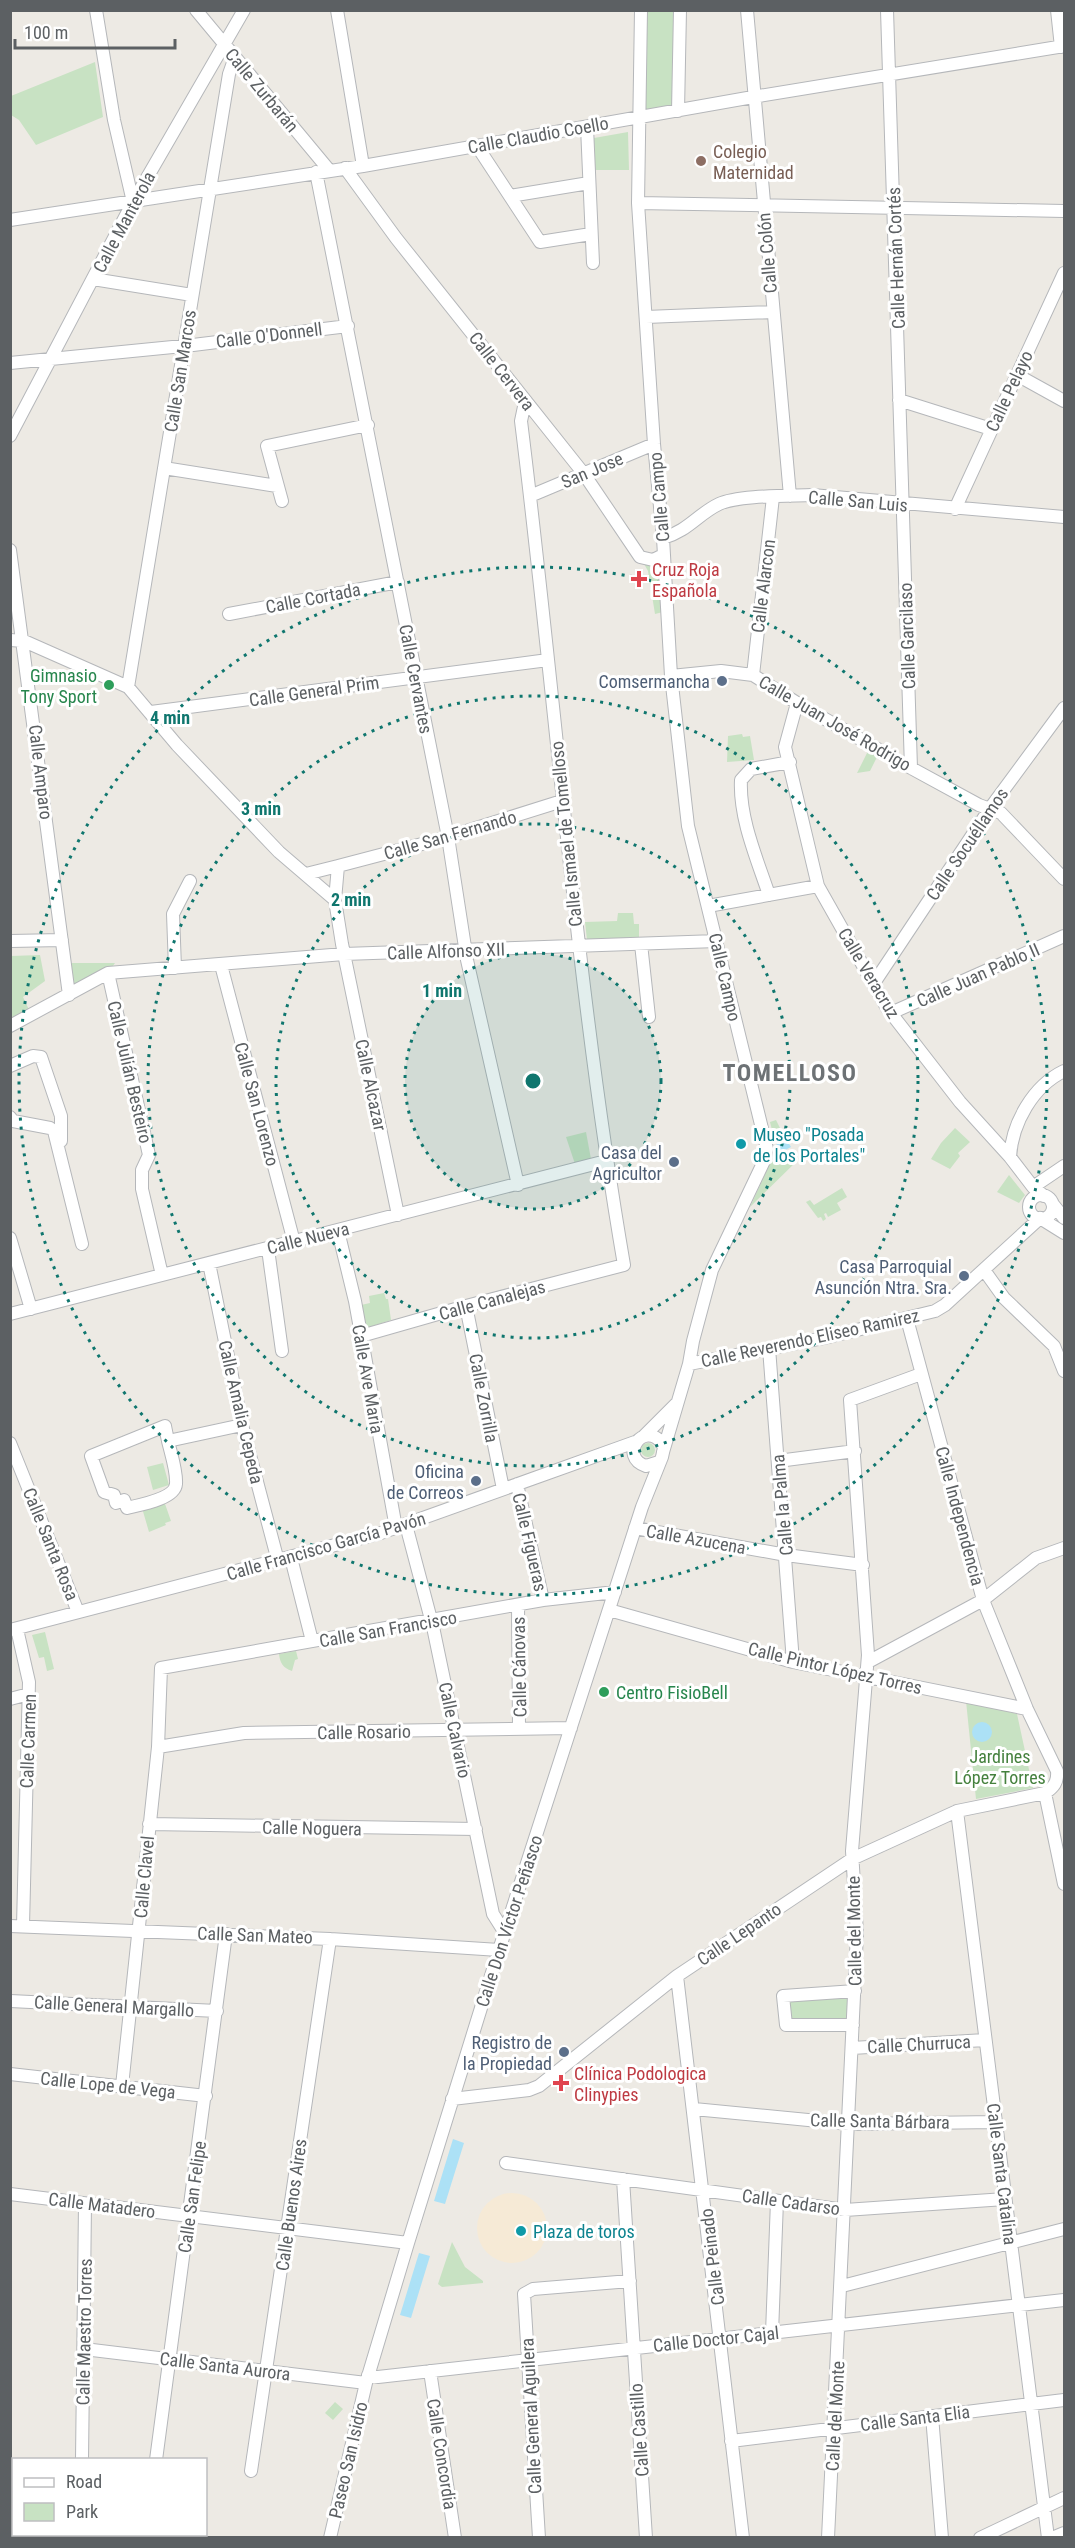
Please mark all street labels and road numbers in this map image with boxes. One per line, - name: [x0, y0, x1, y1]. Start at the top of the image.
- street label: Calle Zurbarán: [221, 44, 303, 136]
- street label: Calle Claudio Coello: [466, 112, 610, 158]
- street label: Calle Manterola: [89, 168, 159, 276]
- street label: Calle Hernán Cortés: [883, 187, 909, 329]
- street label: Calle Colón: [753, 212, 781, 294]
- street label: Calle San Marcos: [160, 308, 200, 434]
- street label: Calle O'Donnell: [215, 318, 323, 352]
- street label: Calle Cervera: [465, 328, 539, 414]
- street label: Calle Pelayo: [981, 347, 1037, 435]
- street label: San Jose: [558, 448, 626, 492]
- street label: Calle Campo: [645, 451, 673, 543]
- street label: Calle San Luis: [807, 486, 909, 516]
- street label: Calle Alarcon: [747, 538, 779, 634]
- street label: Calle Cortada: [264, 579, 362, 617]
- street label: Calle Garcilaso: [895, 582, 919, 690]
- street label: Calle Cervantes: [395, 623, 437, 735]
- street label: Calle General Prim: [248, 671, 380, 711]
- street label: Calle Juan José Rodrigo: [755, 671, 915, 775]
- street label: Calle Amparo: [25, 723, 57, 821]
- street label: Calle Ismael de Tomelloso: [546, 740, 586, 928]
- street label: Calle Socuéllamos: [922, 784, 1012, 904]
- street label: Calle San Fernando: [381, 806, 519, 864]
- street label: Calle Veracruz: [834, 924, 904, 1022]
- street label: Calle Campo: [705, 931, 745, 1023]
- street label: Calle Alfonso XII: [387, 938, 505, 964]
- street label: Calle Juan Pablo II: [913, 939, 1043, 1011]
- street label: Calle Julián Besteiro: [103, 999, 157, 1145]
- street label: Calle Alcazar: [351, 1037, 391, 1133]
- street label: Calle San Lorenzo: [230, 1040, 284, 1168]
- street label: Calle Nueva: [265, 1218, 351, 1258]
- street label: Calle Canalejas: [437, 1276, 547, 1324]
- street label: Calle Reverendo Eliseo Ramirez: [699, 1305, 921, 1371]
- street label: Calle Ave Maria: [348, 1323, 388, 1435]
- street label: Calle Amalia Cepeda: [214, 1338, 268, 1486]
- street label: Calle Zorrilla: [465, 1352, 503, 1444]
- street label: Calle Independencia: [931, 1444, 989, 1588]
- street label: Calle la Palma: [767, 1454, 797, 1556]
- street label: Calle Santa Rosa: [19, 1485, 83, 1603]
- street label: Calle Figueras: [508, 1491, 552, 1593]
- street label: Calle Francisco García Pavón: [224, 1507, 428, 1585]
- street label: Calle Azucena: [645, 1520, 747, 1558]
- street label: Calle San Francisco: [318, 1607, 458, 1651]
- street label: Calle Cánovas: [508, 1617, 530, 1717]
- street label: Calle Pintor López Torres: [746, 1638, 924, 1698]
- street label: Calle Calvario: [435, 1680, 475, 1780]
- street label: Calle Carmen: [16, 1693, 40, 1789]
- street label: Calle Rosario: [317, 1721, 411, 1743]
- street label: Calle Noguera: [262, 1817, 362, 1839]
- street label: Calle Don Víctor Peñasco: [471, 1832, 547, 2010]
- street label: Calle Clavel: [130, 1835, 158, 1919]
- street label: Calle del Monte: [843, 1876, 865, 1986]
- street label: Calle Lepanto: [693, 1898, 785, 1970]
- street label: Calle San Mateo: [197, 1922, 313, 1948]
- street label: Calle General Margallo: [33, 1991, 195, 2021]
- street label: Calle Churruca: [867, 2031, 971, 2057]
- street label: Calle Lope de Vega: [39, 2067, 177, 2103]
- street label: Calle Santa Catalina: [983, 2102, 1021, 2246]
- street label: Calle Santa Bárbara: [810, 2109, 950, 2133]
- street label: Calle Buenos Aires: [271, 2138, 311, 2272]
- street label: Calle San Felipe: [174, 2140, 210, 2254]
- street label: Calle Cadarso: [741, 2185, 841, 2219]
- street label: Calle Matadero: [47, 2188, 157, 2222]
- street label: Calle Peinado: [696, 2207, 728, 2307]
- street label: Calle Maestro Torres: [72, 2258, 96, 2406]
- street label: Calle Doctor Cajal: [652, 2322, 780, 2356]
- street label: Calle General Aguilera: [516, 2337, 546, 2495]
- street label: Calle Santa Aurora: [158, 2348, 292, 2384]
- street label: Calle del Monte: [822, 2360, 848, 2472]
- street label: Calle Castillo: [625, 2383, 653, 2477]
- street label: Calle Concordia: [423, 2397, 461, 2511]
- street label: Paseo San Isidro: [324, 2400, 372, 2520]
- street label: Calle Santa Elia: [859, 2401, 971, 2435]

